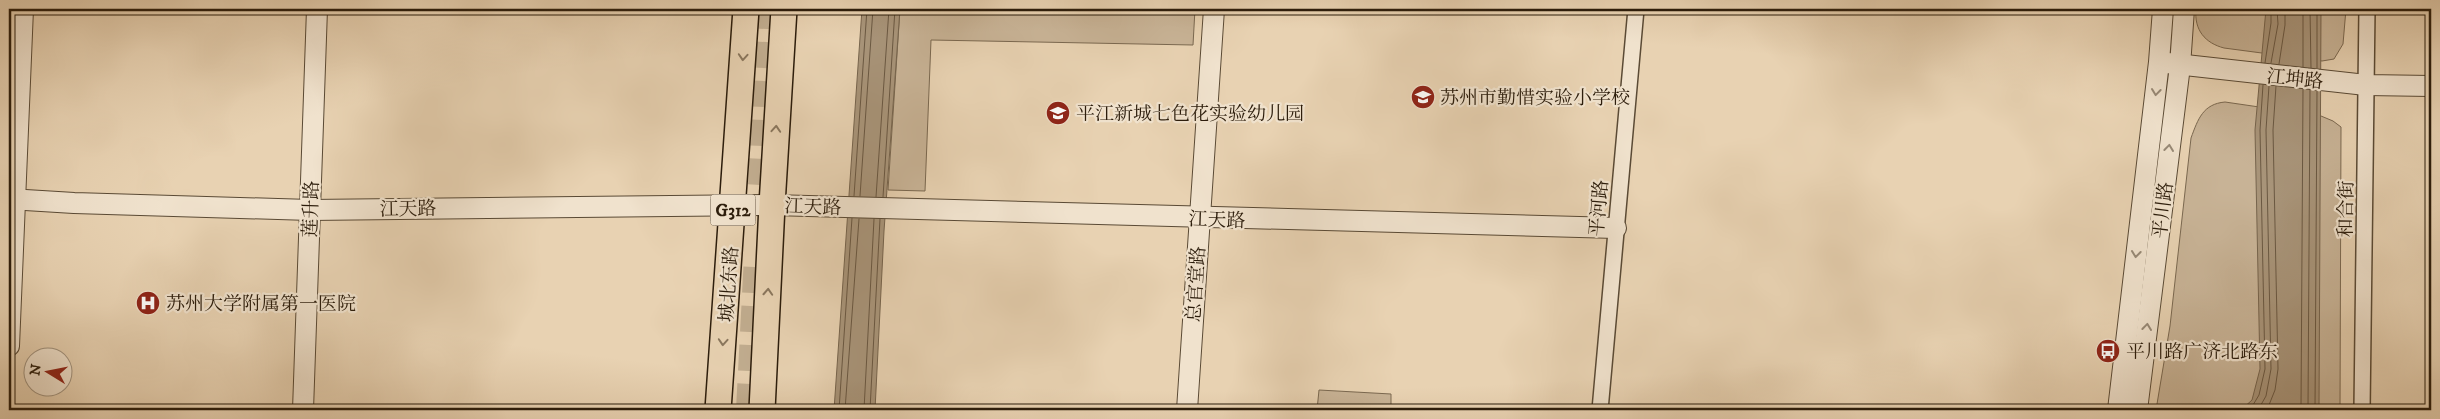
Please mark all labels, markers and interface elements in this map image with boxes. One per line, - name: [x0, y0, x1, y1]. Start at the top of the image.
- one-way arrow: [737, 54, 748, 62]
- street label: 江坤路: [2265, 65, 2324, 94]
- school or university icon: 苏州市勤惜实验小学校: [1410, 84, 1436, 110]
- place label: 苏州市勤惜实验小学校: [1440, 87, 1630, 110]
- one-way arrow: [2151, 88, 2162, 96]
- school or university icon: 平江新城七色花实验幼儿园: [1045, 100, 1071, 126]
- place label: 平江新城七色花实验幼儿园: [1076, 103, 1304, 126]
- one-way arrow: [771, 125, 782, 133]
- one-way arrow: [2164, 144, 2174, 153]
- street label: 平河路: [1586, 179, 1613, 238]
- street label: 莲升路: [299, 180, 324, 238]
- street label: 平川路: [2149, 180, 2178, 240]
- street label: 和合街: [2335, 180, 2358, 238]
- road number: G312: [710, 194, 756, 226]
- street label: 江天路: [784, 195, 842, 220]
- street label: 江天路: [379, 198, 437, 221]
- street label: 江天路: [1188, 208, 1246, 233]
- street label: 城北东路: [715, 245, 744, 323]
- street label: 总官堂路: [1182, 245, 1211, 323]
- one-way arrow: [2131, 250, 2142, 258]
- one-way arrow: [762, 287, 773, 295]
- hospital icon: 苏州大学附属第一医院: [135, 290, 161, 316]
- place label: 苏州大学附属第一医院: [166, 293, 356, 316]
- one-way arrow: [2141, 323, 2151, 331]
- one-way arrow: [718, 338, 729, 346]
- bus stop icon: 平川路广济北路东: [2095, 338, 2121, 364]
- place label: 平川路广济北路东: [2126, 341, 2278, 364]
- north arrow: [22, 346, 72, 396]
- text: N: [26, 362, 46, 377]

